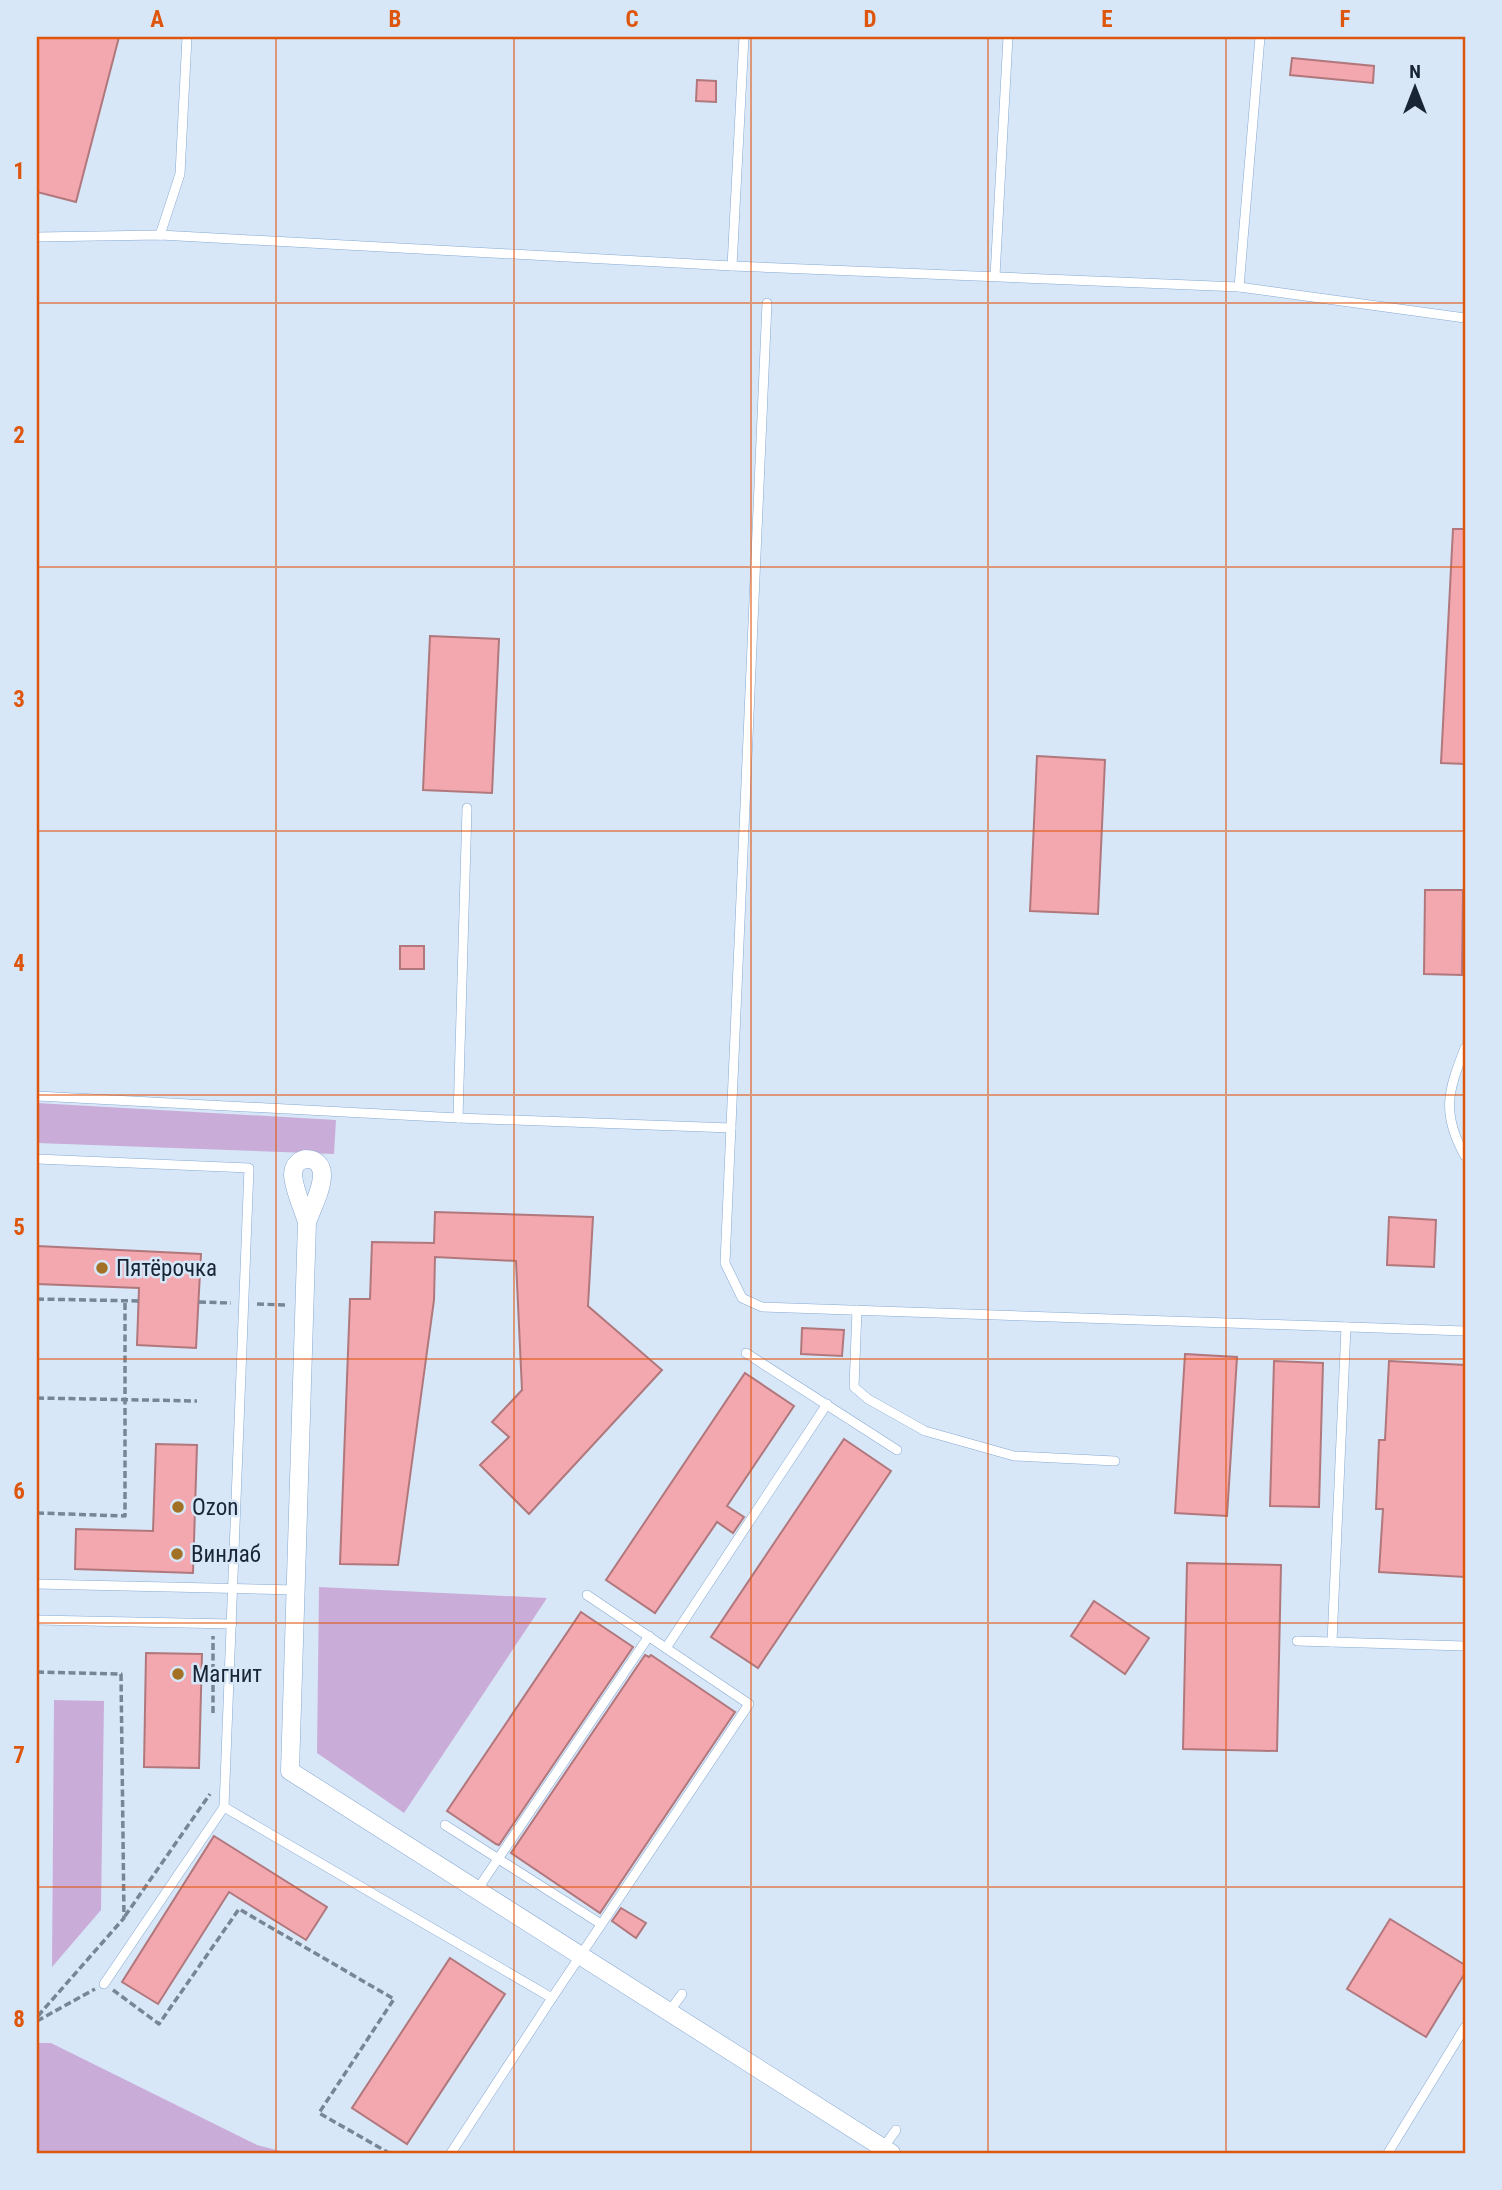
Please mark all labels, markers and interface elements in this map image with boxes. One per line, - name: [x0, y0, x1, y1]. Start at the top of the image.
- text: A: [150, 6, 164, 33]
- text: B: [389, 6, 401, 33]
- text: C: [625, 6, 639, 33]
- text: D: [864, 6, 877, 33]
- text: E: [1101, 6, 1113, 33]
- text: F: [1340, 6, 1351, 33]
- north arrow: [1380, 52, 1450, 122]
- text: N: [1409, 60, 1421, 83]
- text: 1: [13, 158, 25, 185]
- text: 2: [13, 422, 25, 449]
- text: 3: [13, 686, 25, 713]
- text: 4: [13, 950, 25, 977]
- text: 5: [13, 1214, 25, 1241]
- place label: Пятёрочка: [116, 1255, 217, 1282]
- marker: Пятёрочка: [94, 1260, 110, 1276]
- text: 6: [13, 1478, 25, 1505]
- place label: Ozon: [192, 1494, 238, 1521]
- marker: Ozon: [170, 1499, 186, 1515]
- place label: Винлаб: [191, 1541, 261, 1568]
- marker: Винлаб: [169, 1546, 185, 1562]
- place label: Магнит: [192, 1661, 262, 1688]
- marker: Магнит: [170, 1666, 186, 1682]
- text: 7: [13, 1742, 25, 1769]
- text: 8: [13, 2006, 25, 2033]

